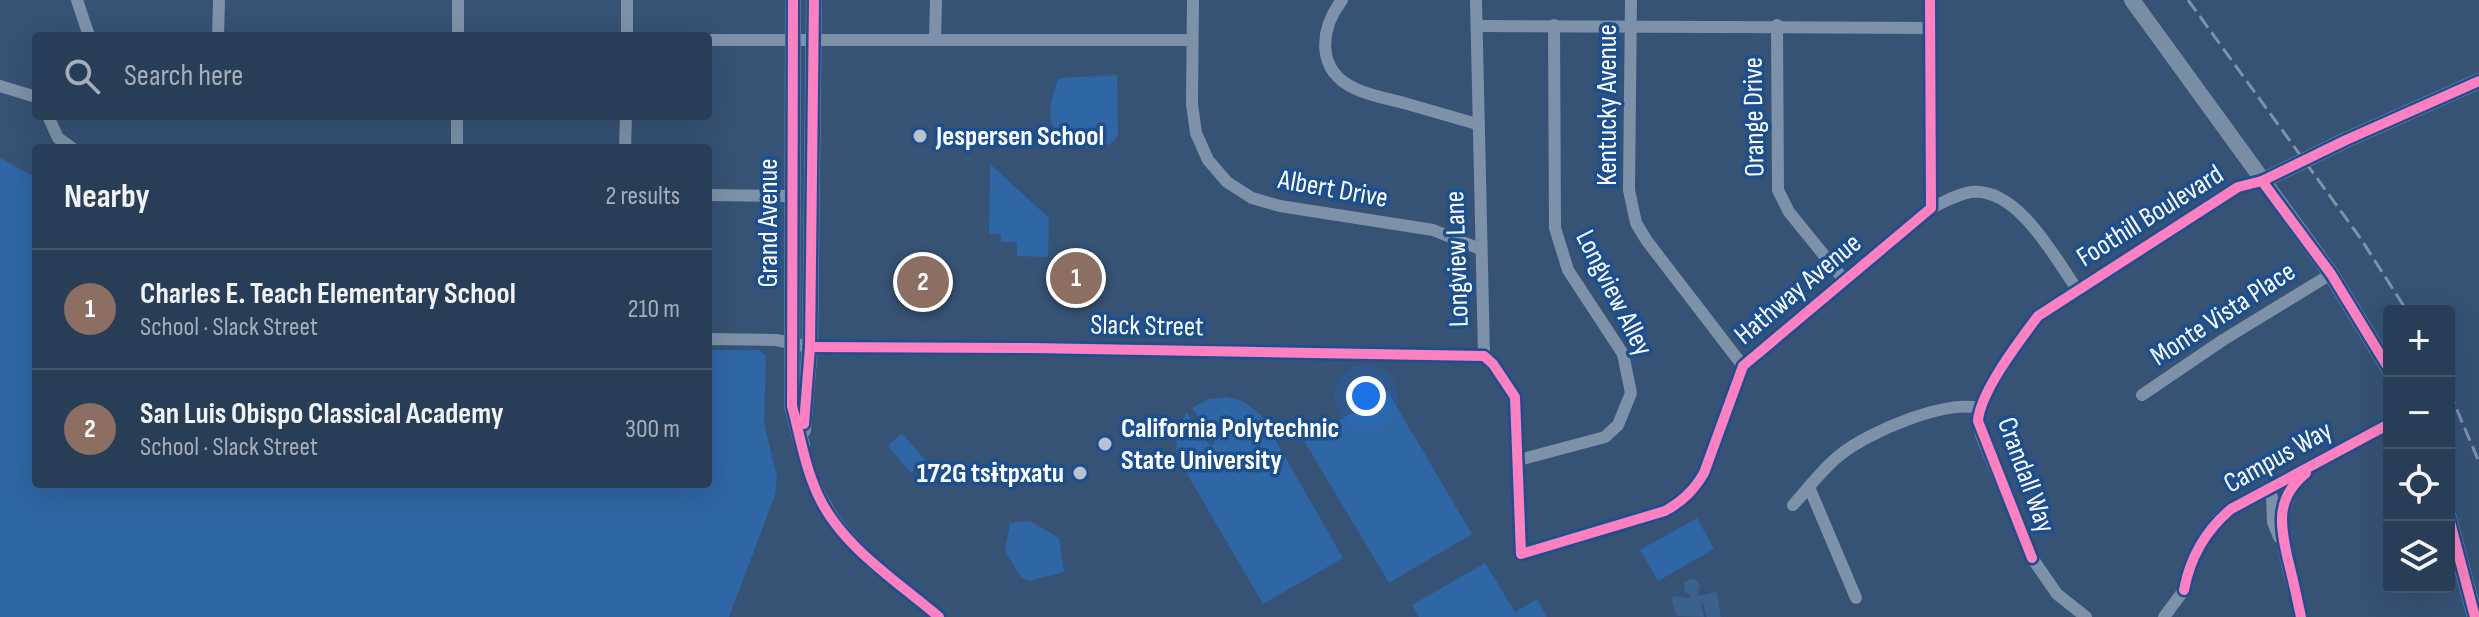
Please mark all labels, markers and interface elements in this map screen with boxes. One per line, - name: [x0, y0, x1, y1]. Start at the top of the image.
- street label: Kentucky Avenue: [1591, 24, 1624, 186]
- search box: [32, 32, 712, 120]
- icon: search: [60, 54, 104, 98]
- street label: Orange Drive: [1736, 57, 1772, 177]
- text: Search here: [124, 58, 243, 94]
- place label: Jespersen School: [935, 120, 1104, 153]
- marker: Jespersen School: [911, 127, 929, 145]
- street label: Foothill Boulevard: [2071, 158, 2229, 274]
- street label: Grand Avenue: [752, 159, 785, 287]
- street label: Albert Drive: [1275, 163, 1390, 215]
- text: Nearby: [64, 176, 150, 217]
- text: 2 results: [606, 181, 680, 212]
- street label: Longview Lane: [1438, 190, 1476, 328]
- street label: Longview Alley: [1568, 225, 1660, 361]
- street label: Hathway Avenue: [1728, 226, 1868, 352]
- pin: 1: [1050, 248, 1102, 308]
- pin: 2: [897, 252, 949, 312]
- street label: Monte Vista Place: [2144, 255, 2302, 373]
- text: Charles E. Teach Elementary School: [140, 276, 516, 312]
- text: 1: [85, 294, 95, 325]
- text: 210 m: [628, 294, 680, 325]
- map controls: [2383, 305, 2455, 593]
- button: +: [2383, 305, 2455, 377]
- street label: Slack Street: [1090, 309, 1204, 343]
- text: School · Slack Street: [140, 312, 318, 343]
- your location: [1346, 376, 1386, 416]
- button: −: [2383, 377, 2455, 449]
- text: San Luis Obispo Classical Academy: [140, 396, 503, 432]
- place label: California Polytechnic State University: [1121, 412, 1339, 477]
- street label: Crandall Way: [1990, 413, 2062, 537]
- text: 2: [84, 414, 96, 445]
- text: 300 m: [625, 414, 680, 445]
- street label: Campus Way: [2218, 414, 2338, 500]
- text: School · Slack Street: [140, 432, 318, 463]
- marker: California Polytechnic State University: [1096, 435, 1114, 453]
- button: locate: [2383, 449, 2455, 521]
- place label: 172G tsɨtpxatu: [917, 457, 1064, 490]
- marker: 172G tsɨtpxatu: [1071, 464, 1089, 482]
- button: layers: [2383, 521, 2455, 593]

